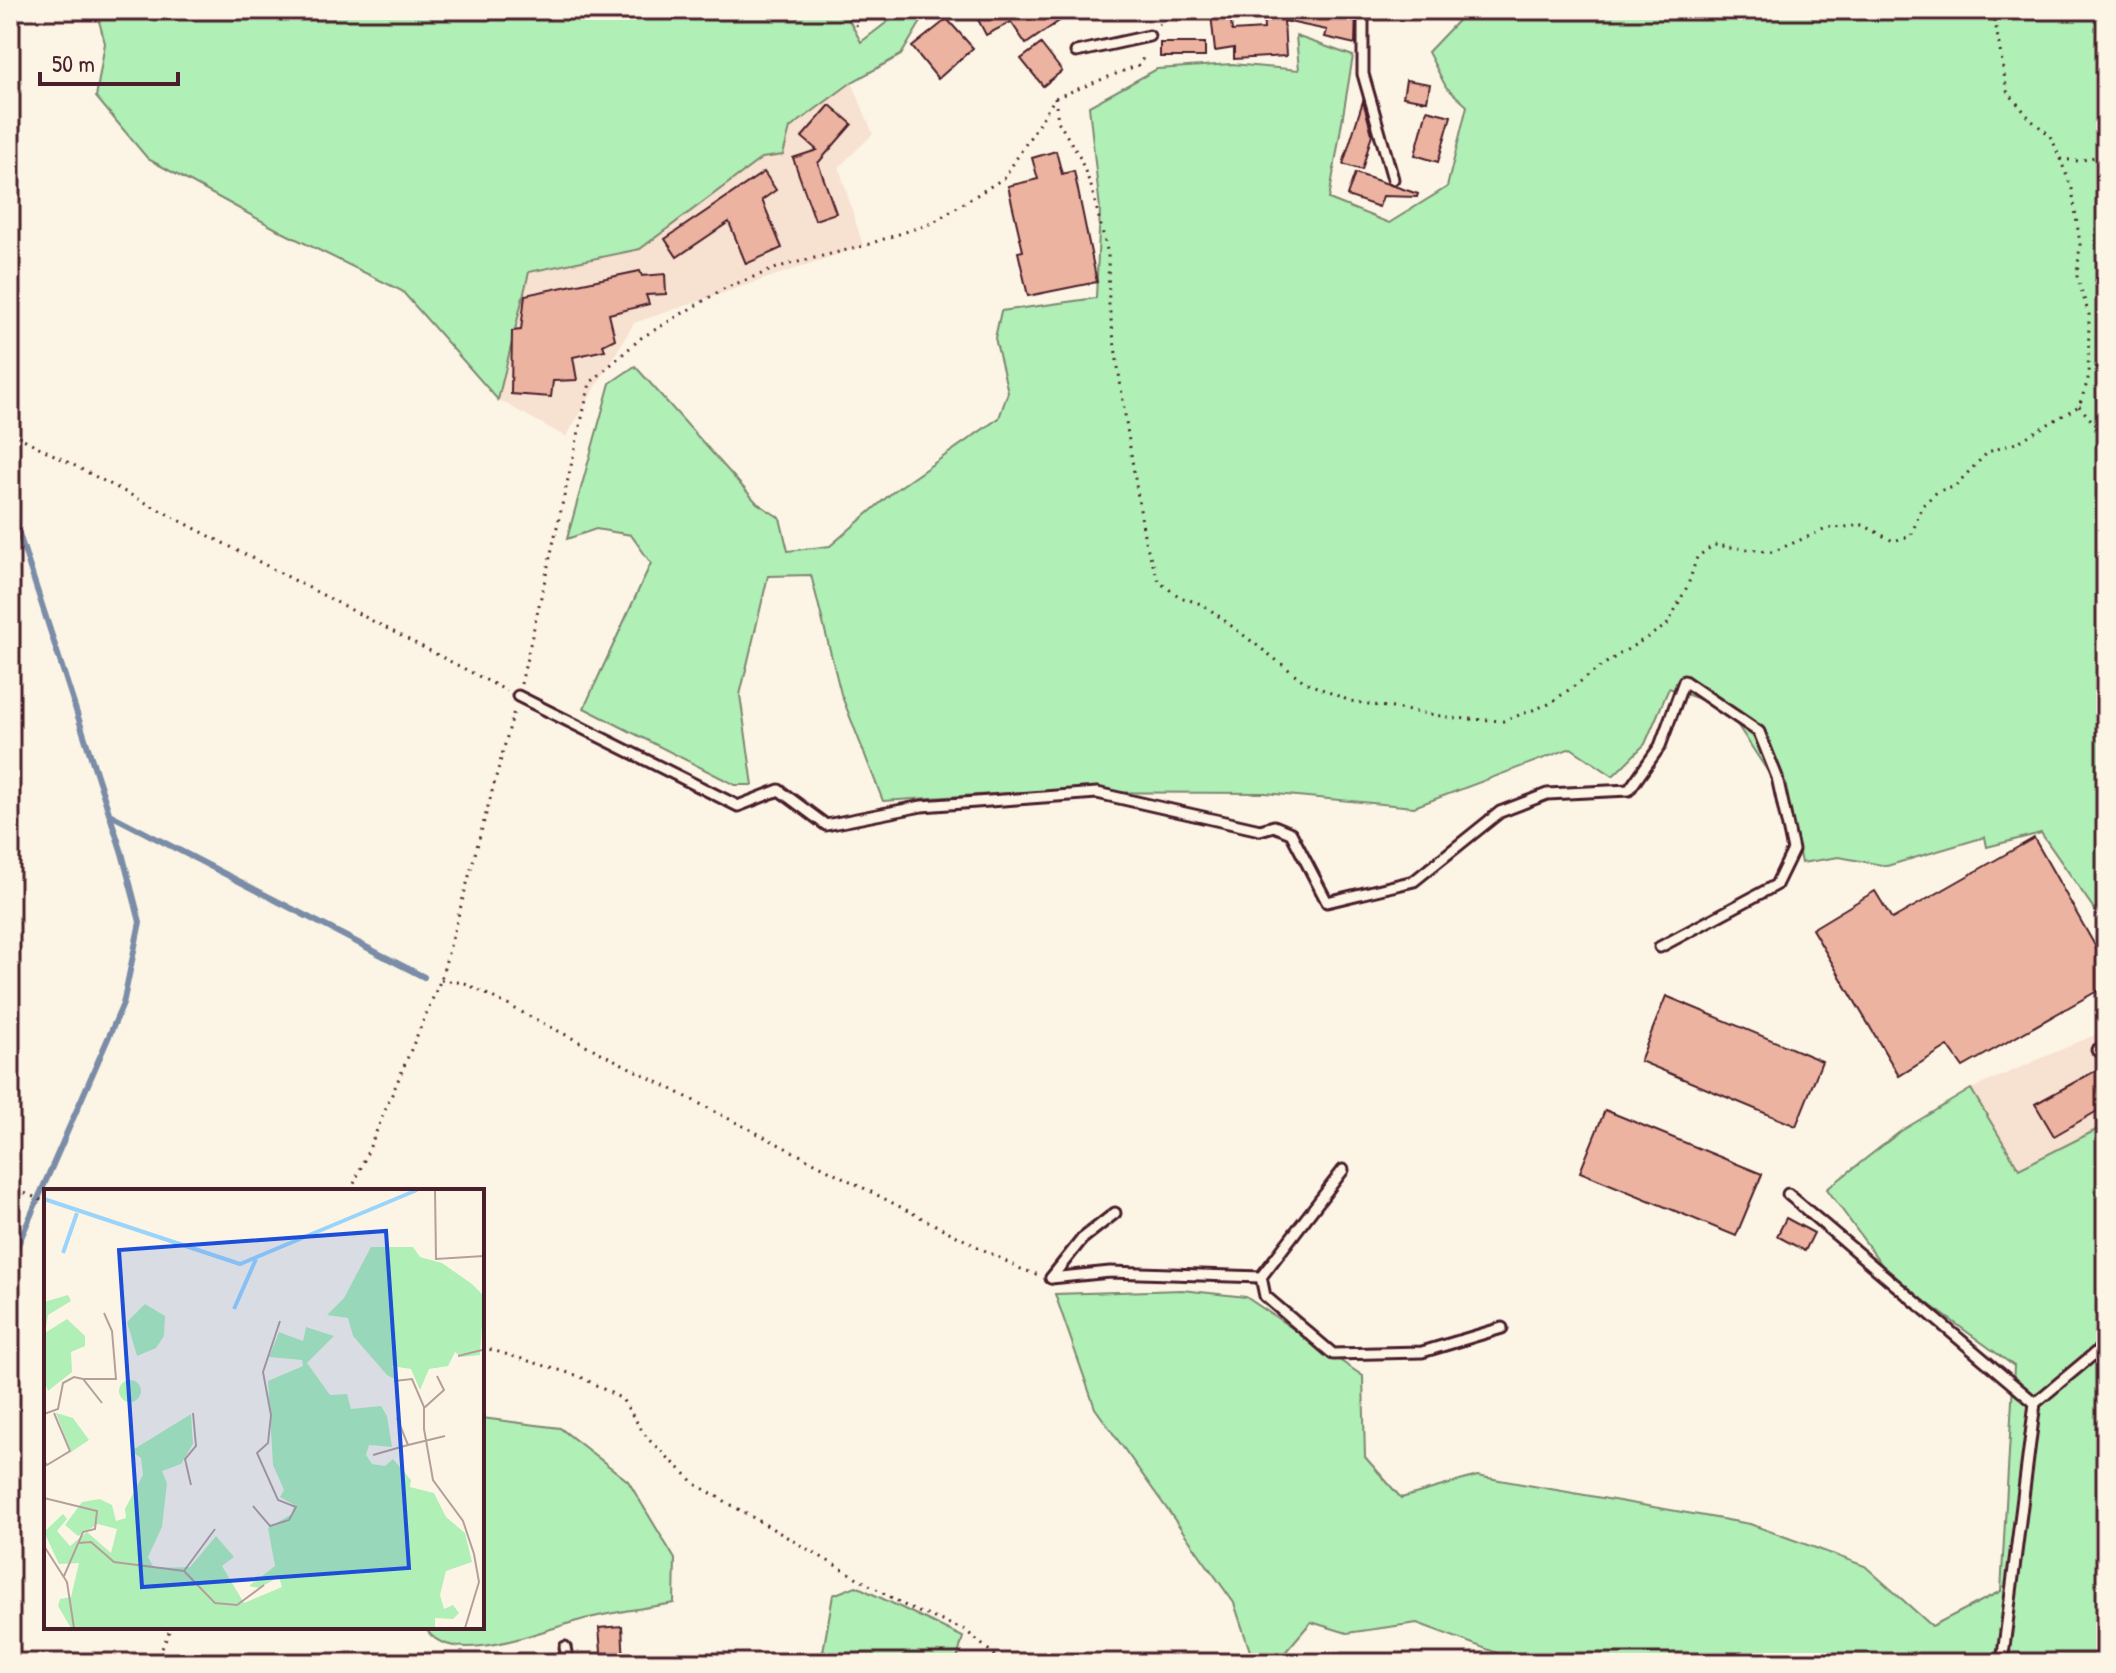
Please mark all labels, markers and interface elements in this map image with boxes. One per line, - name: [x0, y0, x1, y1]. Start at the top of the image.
- scale bar: [40, 36, 178, 86]
- text: 50 m: [52, 47, 95, 79]
- inset map: [44, 1189, 484, 1629]

